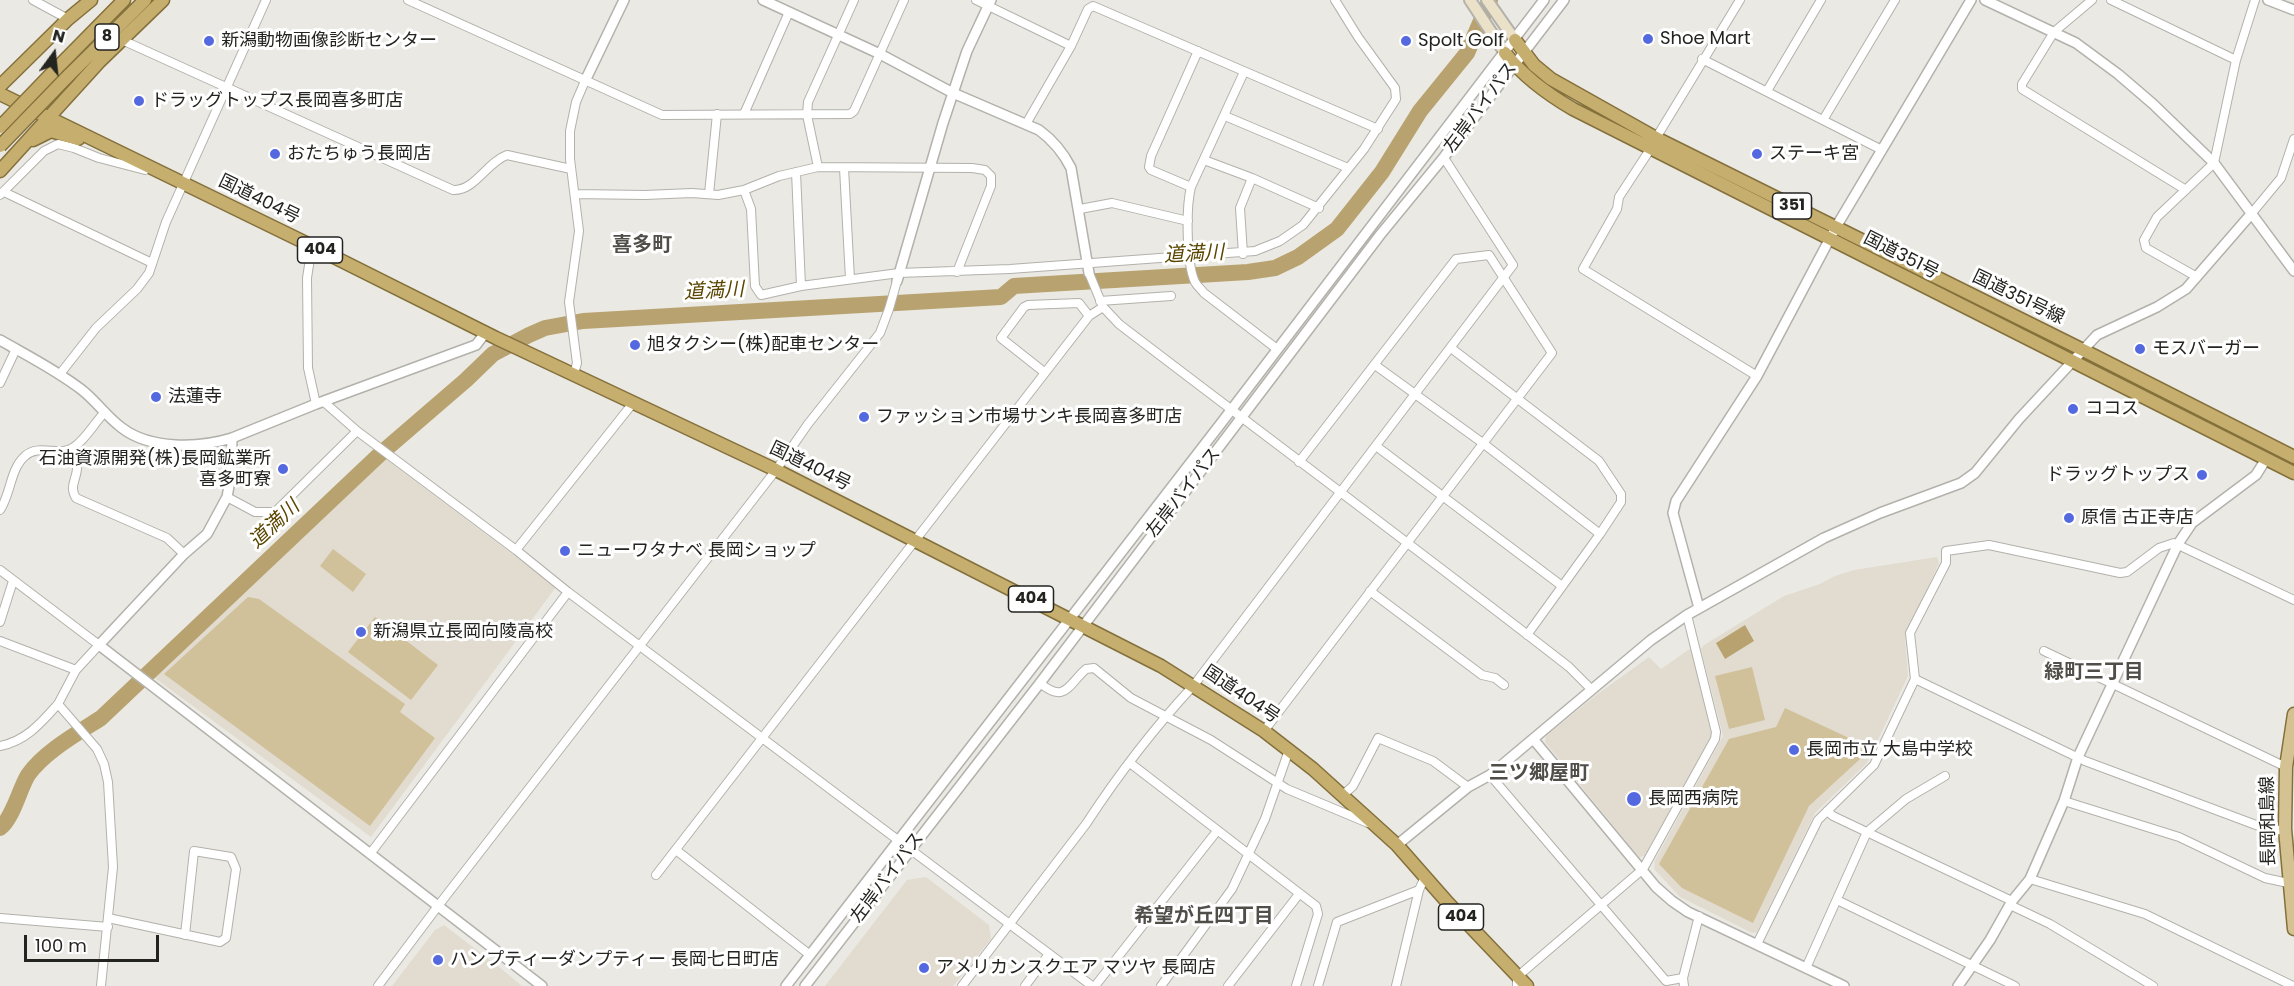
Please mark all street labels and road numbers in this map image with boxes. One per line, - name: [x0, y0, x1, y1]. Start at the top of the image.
- road number: 8: [95, 24, 119, 50]
- street label: 左岸バイパス: [1440, 58, 1522, 158]
- street label: 国道404号: [215, 171, 303, 229]
- road number: 351: [1772, 193, 1812, 219]
- street label: 国道351号: [1860, 228, 1942, 284]
- road number: 404: [298, 237, 342, 263]
- street label: 国道351号線: [1968, 266, 2068, 330]
- street label: 国道404号: [766, 438, 854, 496]
- street label: 左岸バイパス: [1142, 444, 1226, 542]
- road number: 404: [1008, 586, 1054, 612]
- street label: 国道404号: [1199, 661, 1283, 729]
- street label: 長岡和島線: [2257, 776, 2281, 866]
- street label: 左岸バイパス: [847, 828, 929, 928]
- road number: 404: [1438, 904, 1484, 930]

